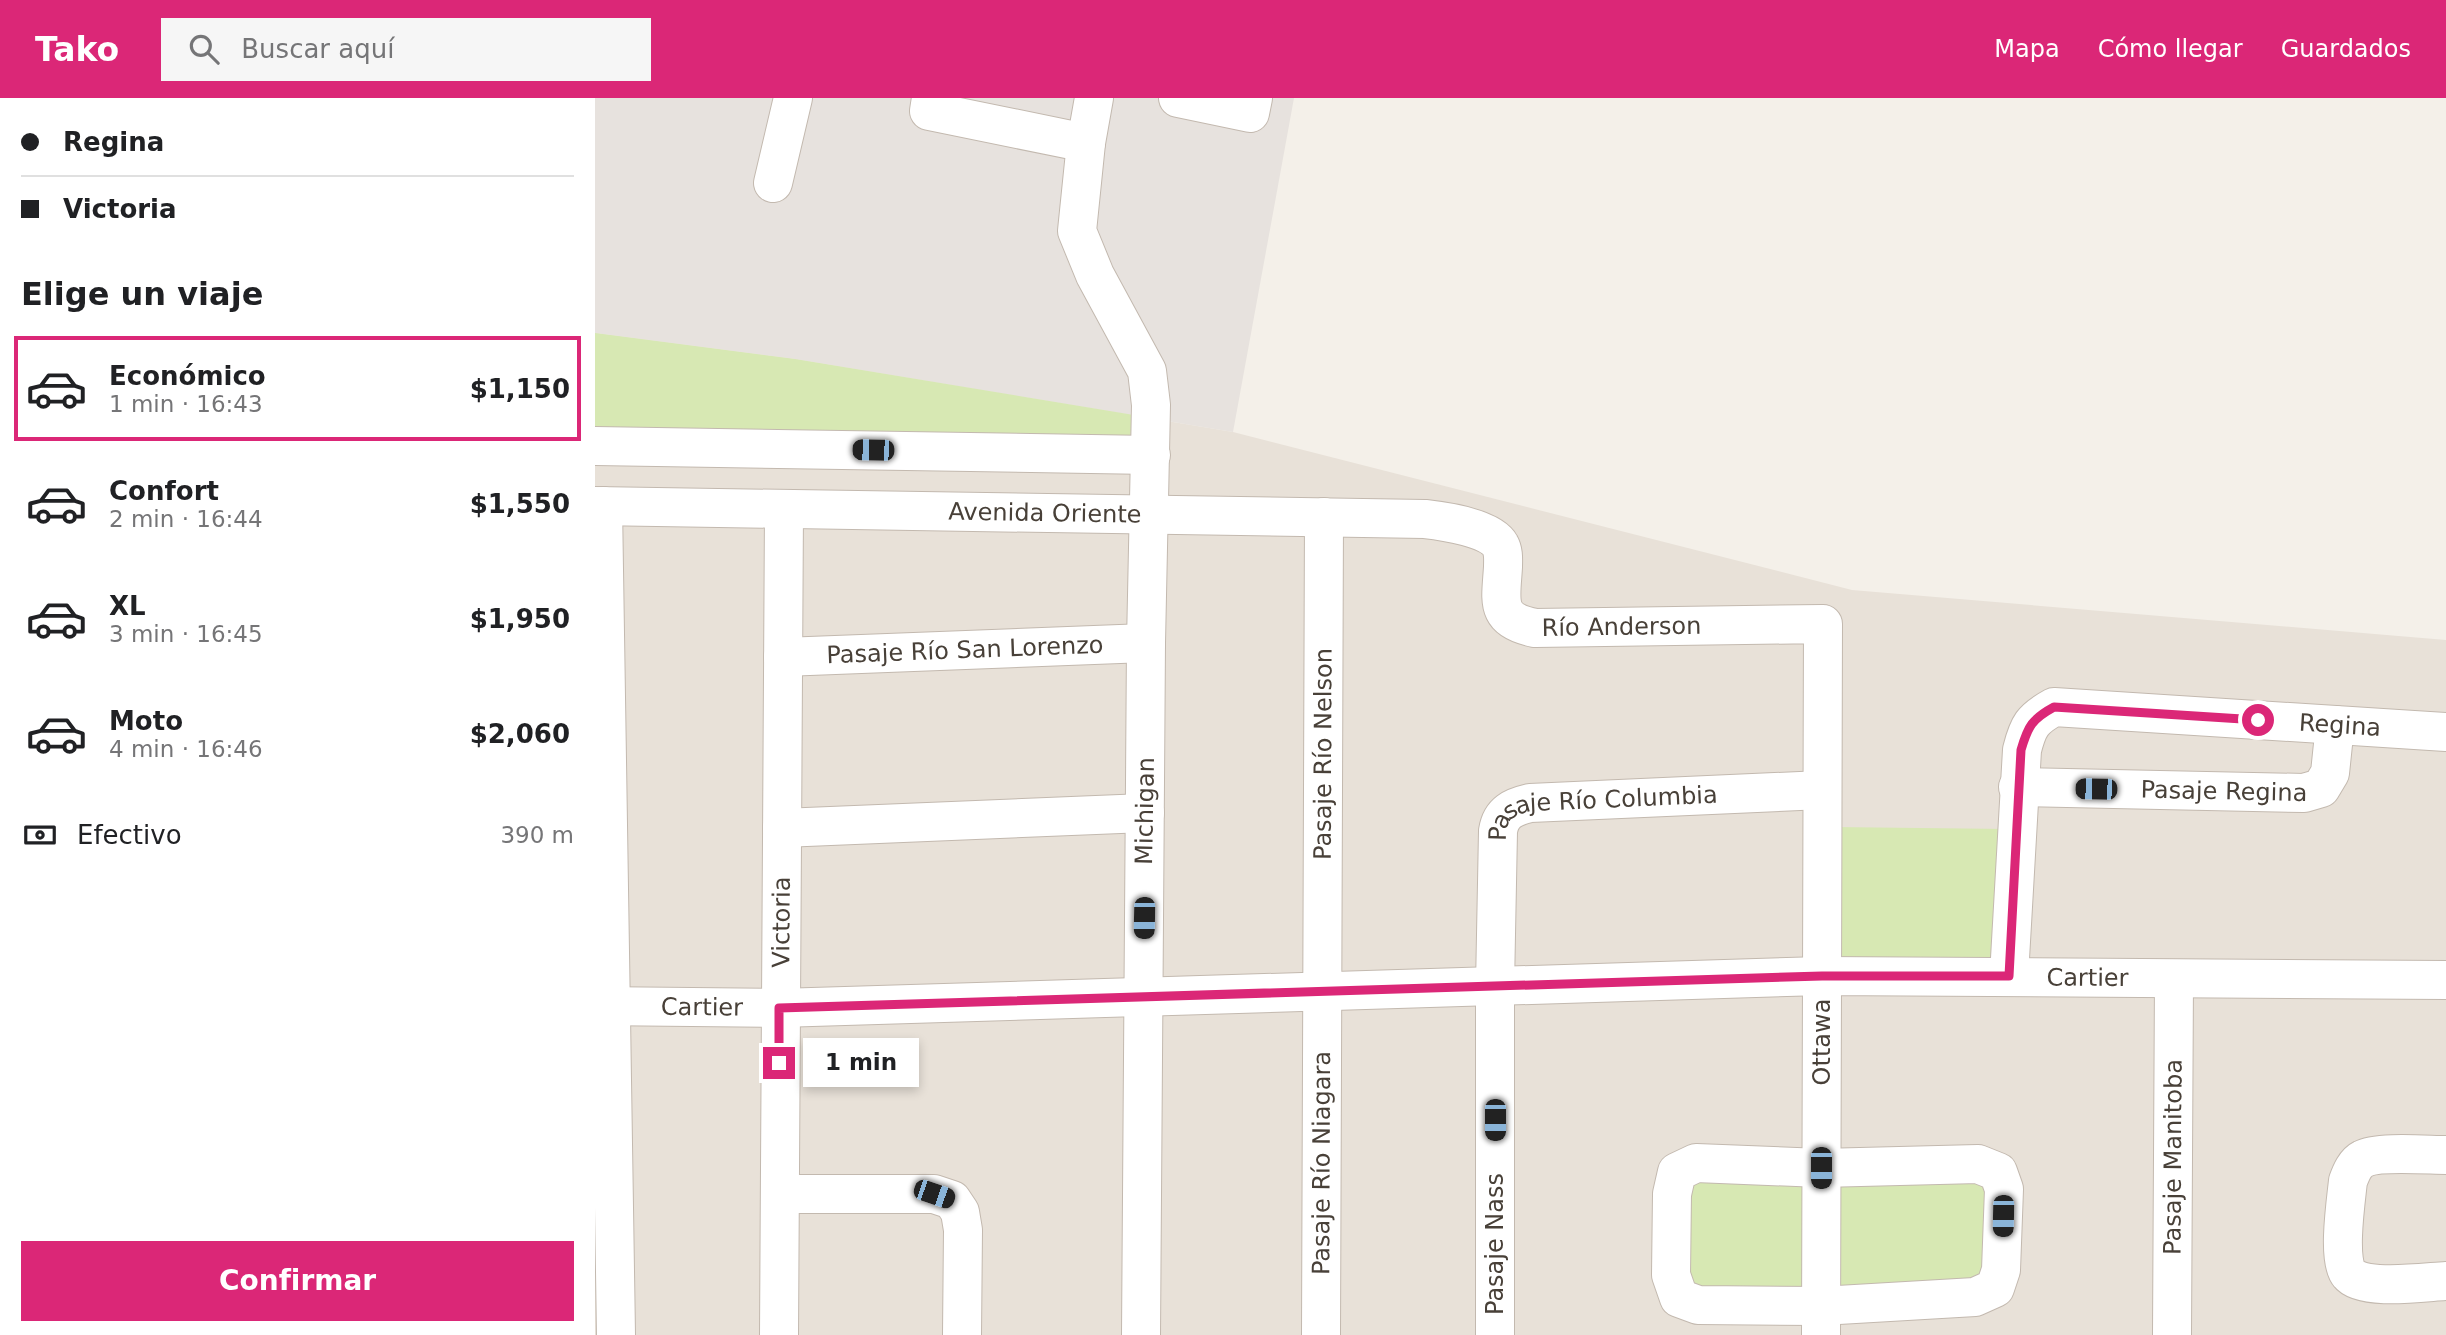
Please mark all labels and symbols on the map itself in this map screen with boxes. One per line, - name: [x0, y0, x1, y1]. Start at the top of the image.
- car: [852, 439, 895, 461]
- street label: Avenida Oriente: [948, 498, 1142, 529]
- street label: Río Anderson: [1541, 612, 1701, 642]
- street label: Pasaje Río San Lorenzo: [826, 631, 1104, 669]
- street label: Pasaje Río Nelson: [1309, 648, 1338, 860]
- route start: [2242, 704, 2274, 736]
- street label: Regina: [2298, 709, 2382, 742]
- street label: Michigan: [1130, 757, 1160, 865]
- street label: Pasaje Regina: [2140, 776, 2308, 807]
- car: [2075, 778, 2118, 800]
- street label: Pasaje Río Columbia: [1484, 781, 1718, 841]
- street label: Victoria: [767, 876, 796, 968]
- car: [1134, 897, 1155, 939]
- street label: Cartier: [2046, 963, 2129, 992]
- street label: Cartier: [661, 993, 743, 1022]
- street label: Ottawa: [1808, 999, 1836, 1085]
- callout: 1 min: [803, 1038, 919, 1088]
- route end: [763, 1047, 795, 1079]
- street label: Pasaje Río Niagara: [1307, 1051, 1336, 1275]
- street label: Pasaje Manitoba: [2158, 1059, 2188, 1255]
- car: [1485, 1099, 1506, 1141]
- car: [1811, 1147, 1832, 1189]
- street label: Pasaje Nass: [1481, 1173, 1509, 1315]
- car: [911, 1177, 958, 1211]
- car: [1993, 1195, 2014, 1237]

